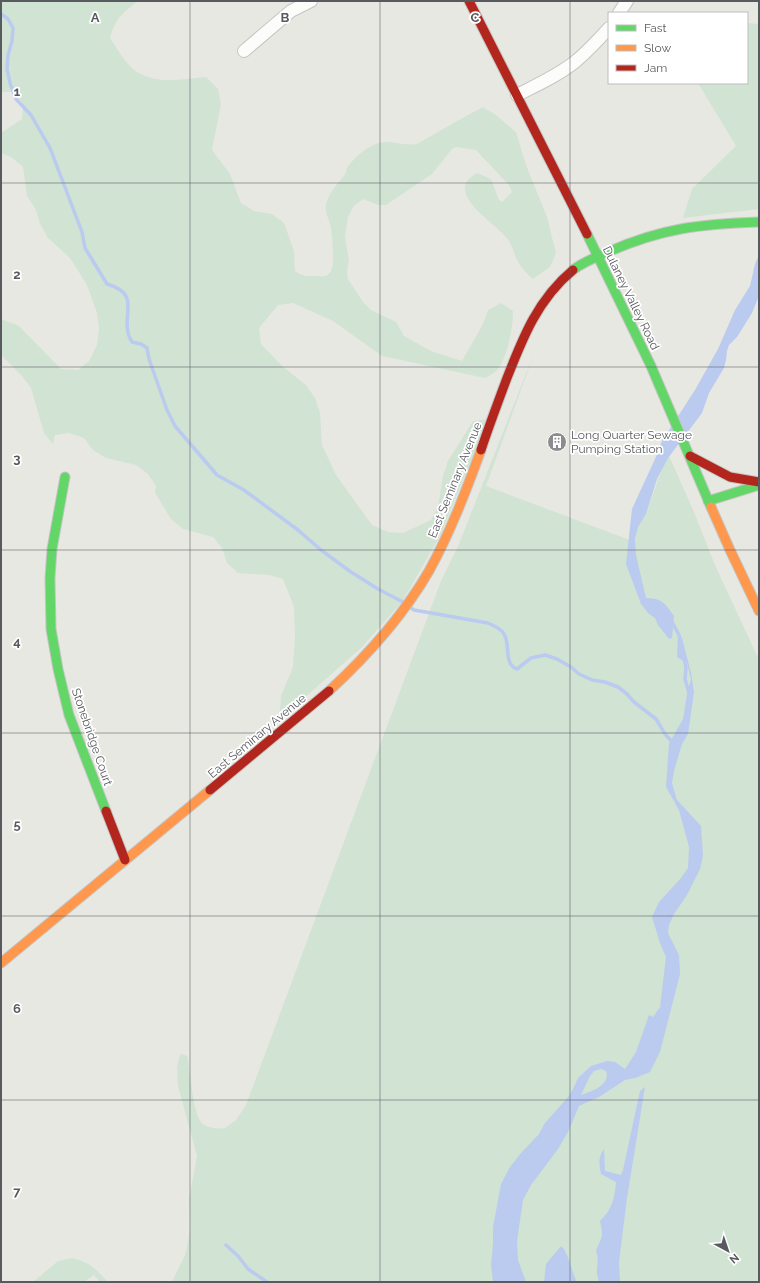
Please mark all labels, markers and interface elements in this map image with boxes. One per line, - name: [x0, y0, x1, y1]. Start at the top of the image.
- text: A: [91, 10, 100, 25]
- text: B: [281, 10, 290, 25]
- text: C: [471, 10, 480, 25]
- legend: [608, 12, 748, 84]
- text: Fast: [644, 21, 667, 35]
- text: Slow: [644, 41, 671, 55]
- text: Jam: [644, 61, 667, 75]
- text: 1: [14, 84, 21, 99]
- street label: Dulaney Valley Road: [600, 244, 662, 352]
- text: 2: [13, 267, 21, 282]
- street label: East Seminary Avenue: [425, 420, 485, 540]
- place label: Long Quarter Sewage Pumping Station: [571, 428, 692, 456]
- building icon: Long Quarter Sewage Pumping Station: [546, 431, 568, 453]
- text: 3: [13, 451, 21, 466]
- text: 4: [13, 634, 21, 649]
- street label: Stonebridge Court: [69, 686, 115, 788]
- street label: East Seminary Avenue: [205, 691, 309, 781]
- text: 5: [13, 817, 21, 832]
- text: 6: [13, 1001, 21, 1016]
- text: 7: [13, 1184, 21, 1199]
- north arrow: [708, 1231, 748, 1271]
- text: N: [727, 1251, 742, 1266]

